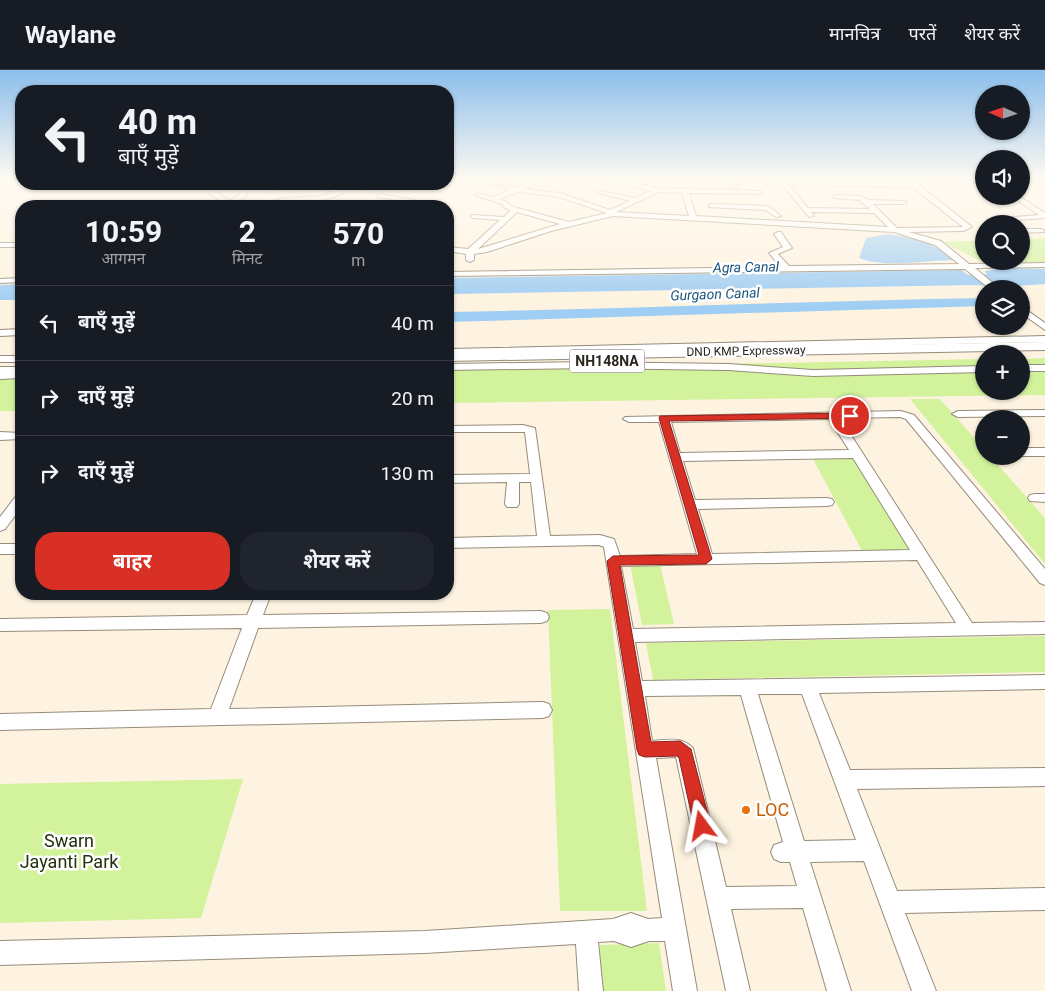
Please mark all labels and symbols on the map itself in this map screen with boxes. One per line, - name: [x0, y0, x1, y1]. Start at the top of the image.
- north arrow: [975, 85, 1030, 140]
- water label: Agra Canal: [712, 258, 780, 276]
- water label: Gurgaon Canal: [670, 284, 761, 304]
- street label: DND KMP Expressway: [686, 343, 806, 359]
- road number: NH148NA: [570, 350, 644, 372]
- pin: [829, 395, 871, 437]
- position arrow: [675, 799, 727, 851]
- place label: LOC: [756, 799, 789, 820]
- marker: LOC: [740, 804, 752, 816]
- park label: Swarn Jayanti Park: [20, 830, 119, 872]

